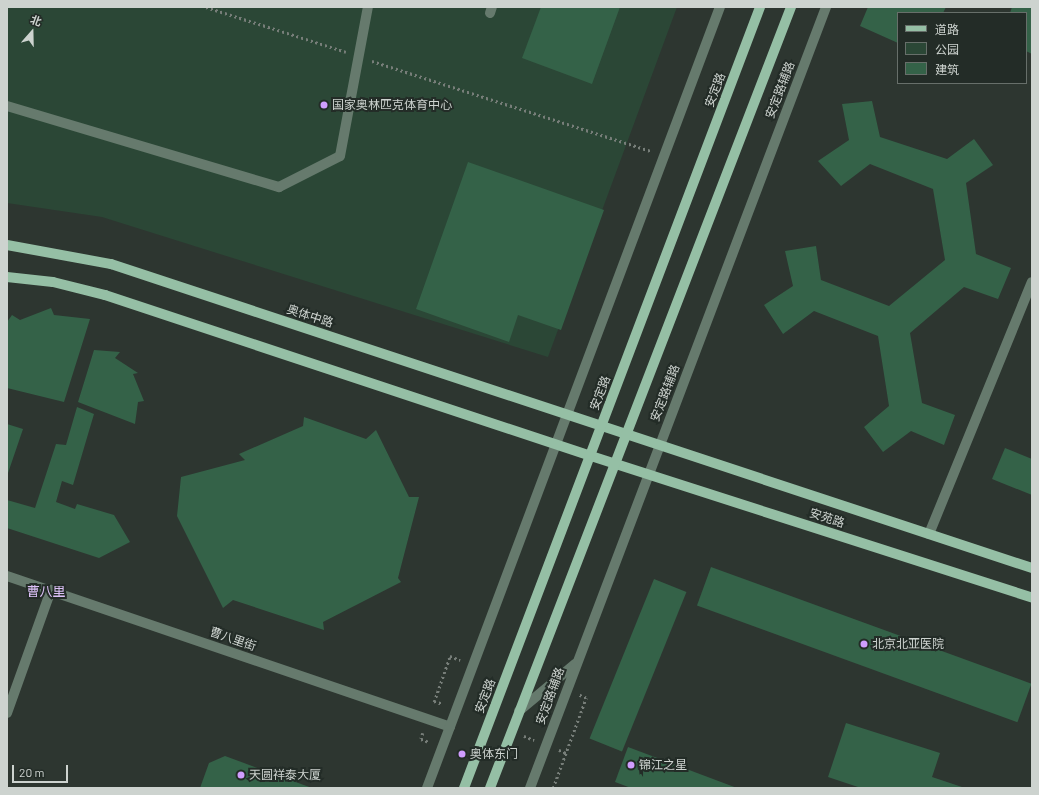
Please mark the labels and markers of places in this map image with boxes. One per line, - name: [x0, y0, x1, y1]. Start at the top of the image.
- place label: 国家奥林匹克体育中心: [332, 98, 452, 112]
- marker: 国家奥林匹克体育中心: [319, 100, 329, 110]
- place label: 北京北亚医院: [872, 637, 944, 651]
- marker: 北京北亚医院: [859, 639, 869, 649]
- place label: 奥体东门: [470, 747, 518, 761]
- marker: 奥体东门: [457, 749, 467, 759]
- place label: 锦江之星: [639, 758, 687, 772]
- marker: 锦江之星: [626, 760, 636, 770]
- place label: 天圆祥泰大厦: [249, 768, 321, 782]
- marker: 天圆祥泰大厦: [236, 770, 246, 780]

